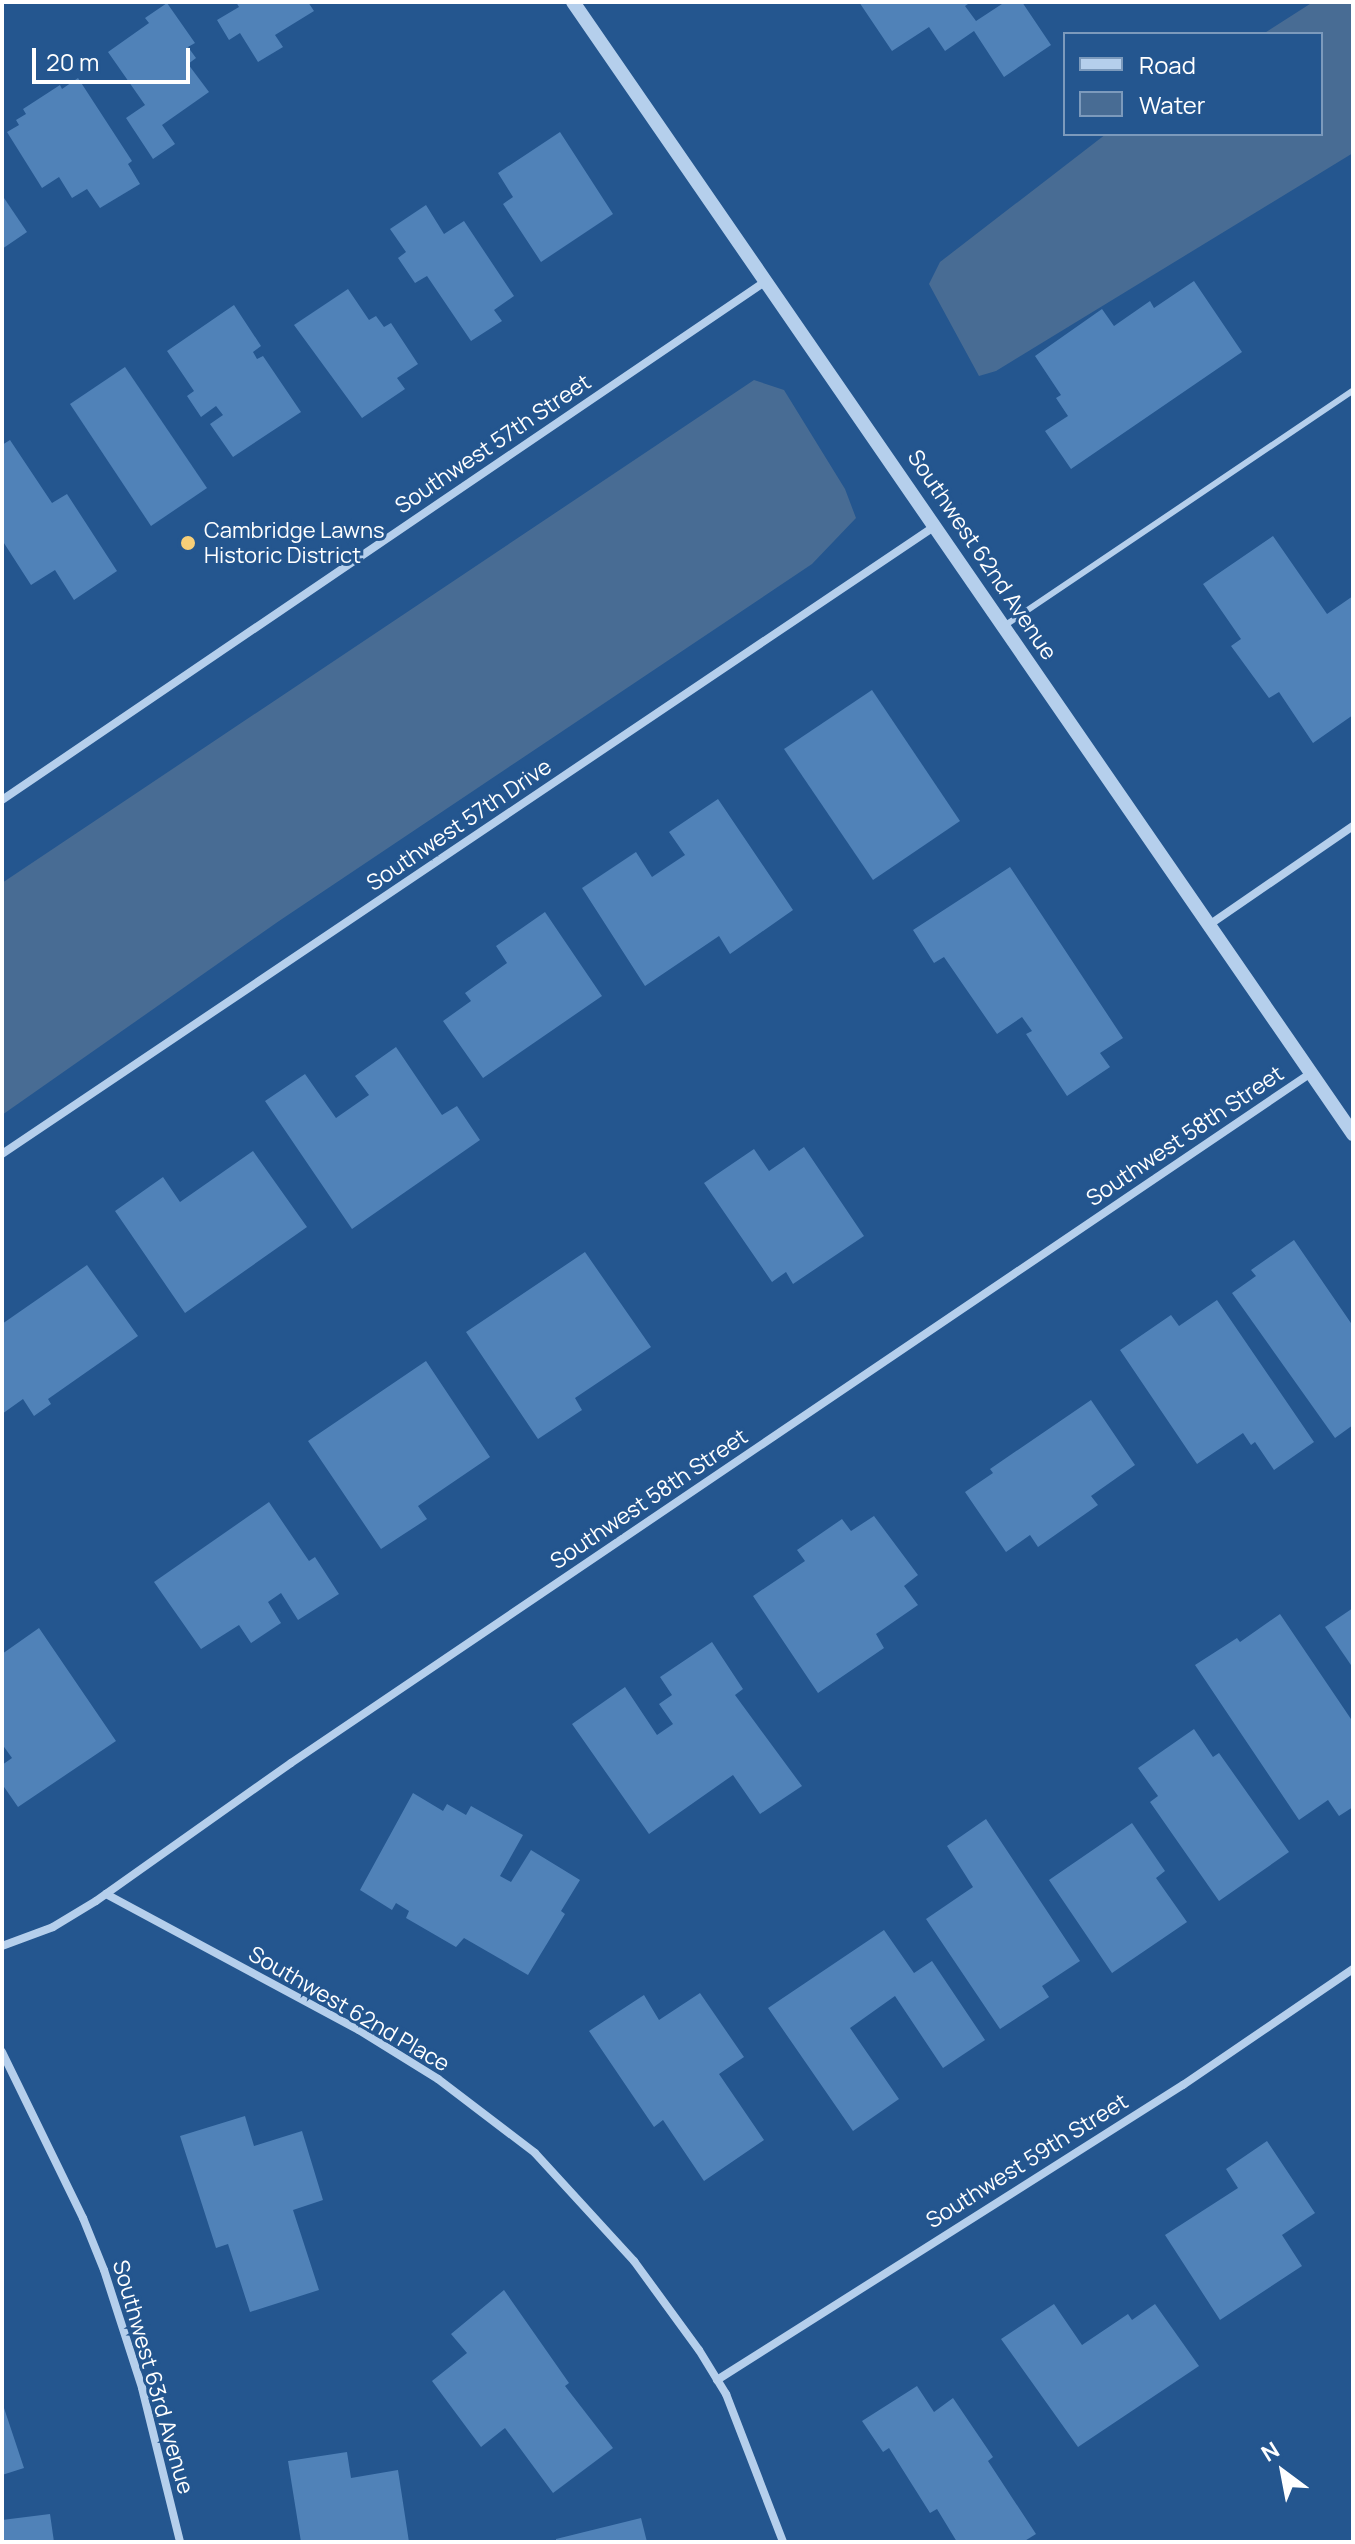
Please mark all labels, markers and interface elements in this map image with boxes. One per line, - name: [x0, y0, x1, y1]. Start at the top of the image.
- scale bar: [36, 32, 194, 82]
- legend: [1063, 32, 1323, 136]
- text: 20 m: [46, 45, 99, 78]
- text: Road: [1139, 48, 1196, 81]
- text: Water: [1139, 88, 1206, 121]
- street label: Southwest 57th Street: [390, 369, 596, 519]
- street label: Southwest 62nd Avenue: [902, 445, 1062, 665]
- place label: Cambridge Lawns Historic District: [204, 517, 385, 568]
- marker: Cambridge Lawns Historic District: [179, 534, 197, 552]
- street label: Southwest 57th Drive: [362, 753, 556, 897]
- street label: Southwest 58th Street: [1081, 1060, 1289, 1212]
- street label: Southwest 58th Street: [545, 1423, 753, 1575]
- street label: Southwest 62nd Place: [244, 1941, 454, 2077]
- street label: Southwest 59th Street: [921, 2088, 1133, 2234]
- street label: Southwest 63rd Avenue: [107, 2257, 199, 2497]
- north arrow: [1243, 2432, 1323, 2512]
- text: N: [1256, 2435, 1285, 2469]

